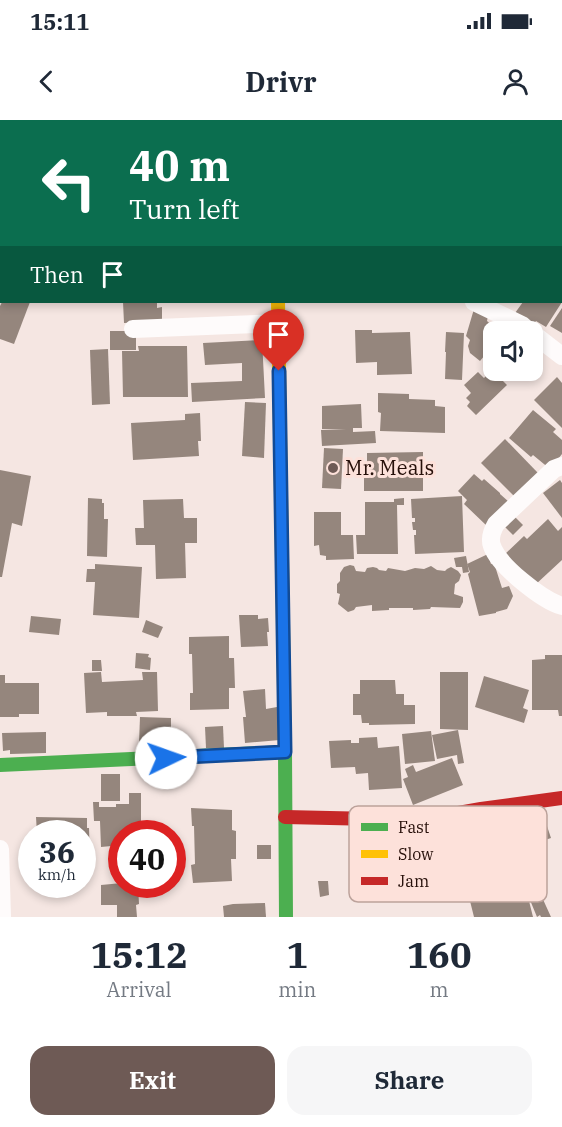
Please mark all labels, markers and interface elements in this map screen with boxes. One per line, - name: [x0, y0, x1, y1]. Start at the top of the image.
- text: 15:11: [30, 7, 89, 36]
- text: Drivr: [245, 64, 317, 99]
- icon: back: [30, 65, 63, 98]
- icon: person: [499, 65, 532, 98]
- text: 40 m: [129, 138, 230, 193]
- icon: left: [30, 144, 108, 222]
- text: Turn left: [129, 191, 240, 226]
- icon: arrive: [96, 258, 129, 291]
- text: Then: [30, 260, 84, 289]
- pin: [253, 309, 304, 371]
- icon: arrive: [262, 318, 295, 351]
- map controls: [483, 321, 543, 381]
- button: sound: [483, 321, 543, 381]
- place label: Mr. Meals: [345, 454, 434, 481]
- marker: Mr. Meals: [326, 461, 340, 475]
- position arrow: [134, 726, 198, 790]
- legend: [349, 806, 547, 902]
- text: Fast: [398, 817, 430, 837]
- speed limit sign: 40: [108, 820, 186, 898]
- text: 36: [39, 832, 75, 871]
- text: Slow: [398, 844, 434, 864]
- text: km/h: [38, 865, 76, 884]
- text: Jam: [398, 871, 429, 891]
- text: 15:12: [90, 931, 188, 978]
- text: 1: [286, 931, 308, 978]
- text: 160: [407, 931, 472, 978]
- text: Arrival: [107, 976, 172, 1003]
- text: min: [278, 976, 316, 1003]
- text: m: [430, 976, 449, 1003]
- button: Exit: [30, 1046, 275, 1115]
- button: Share: [287, 1046, 532, 1115]

